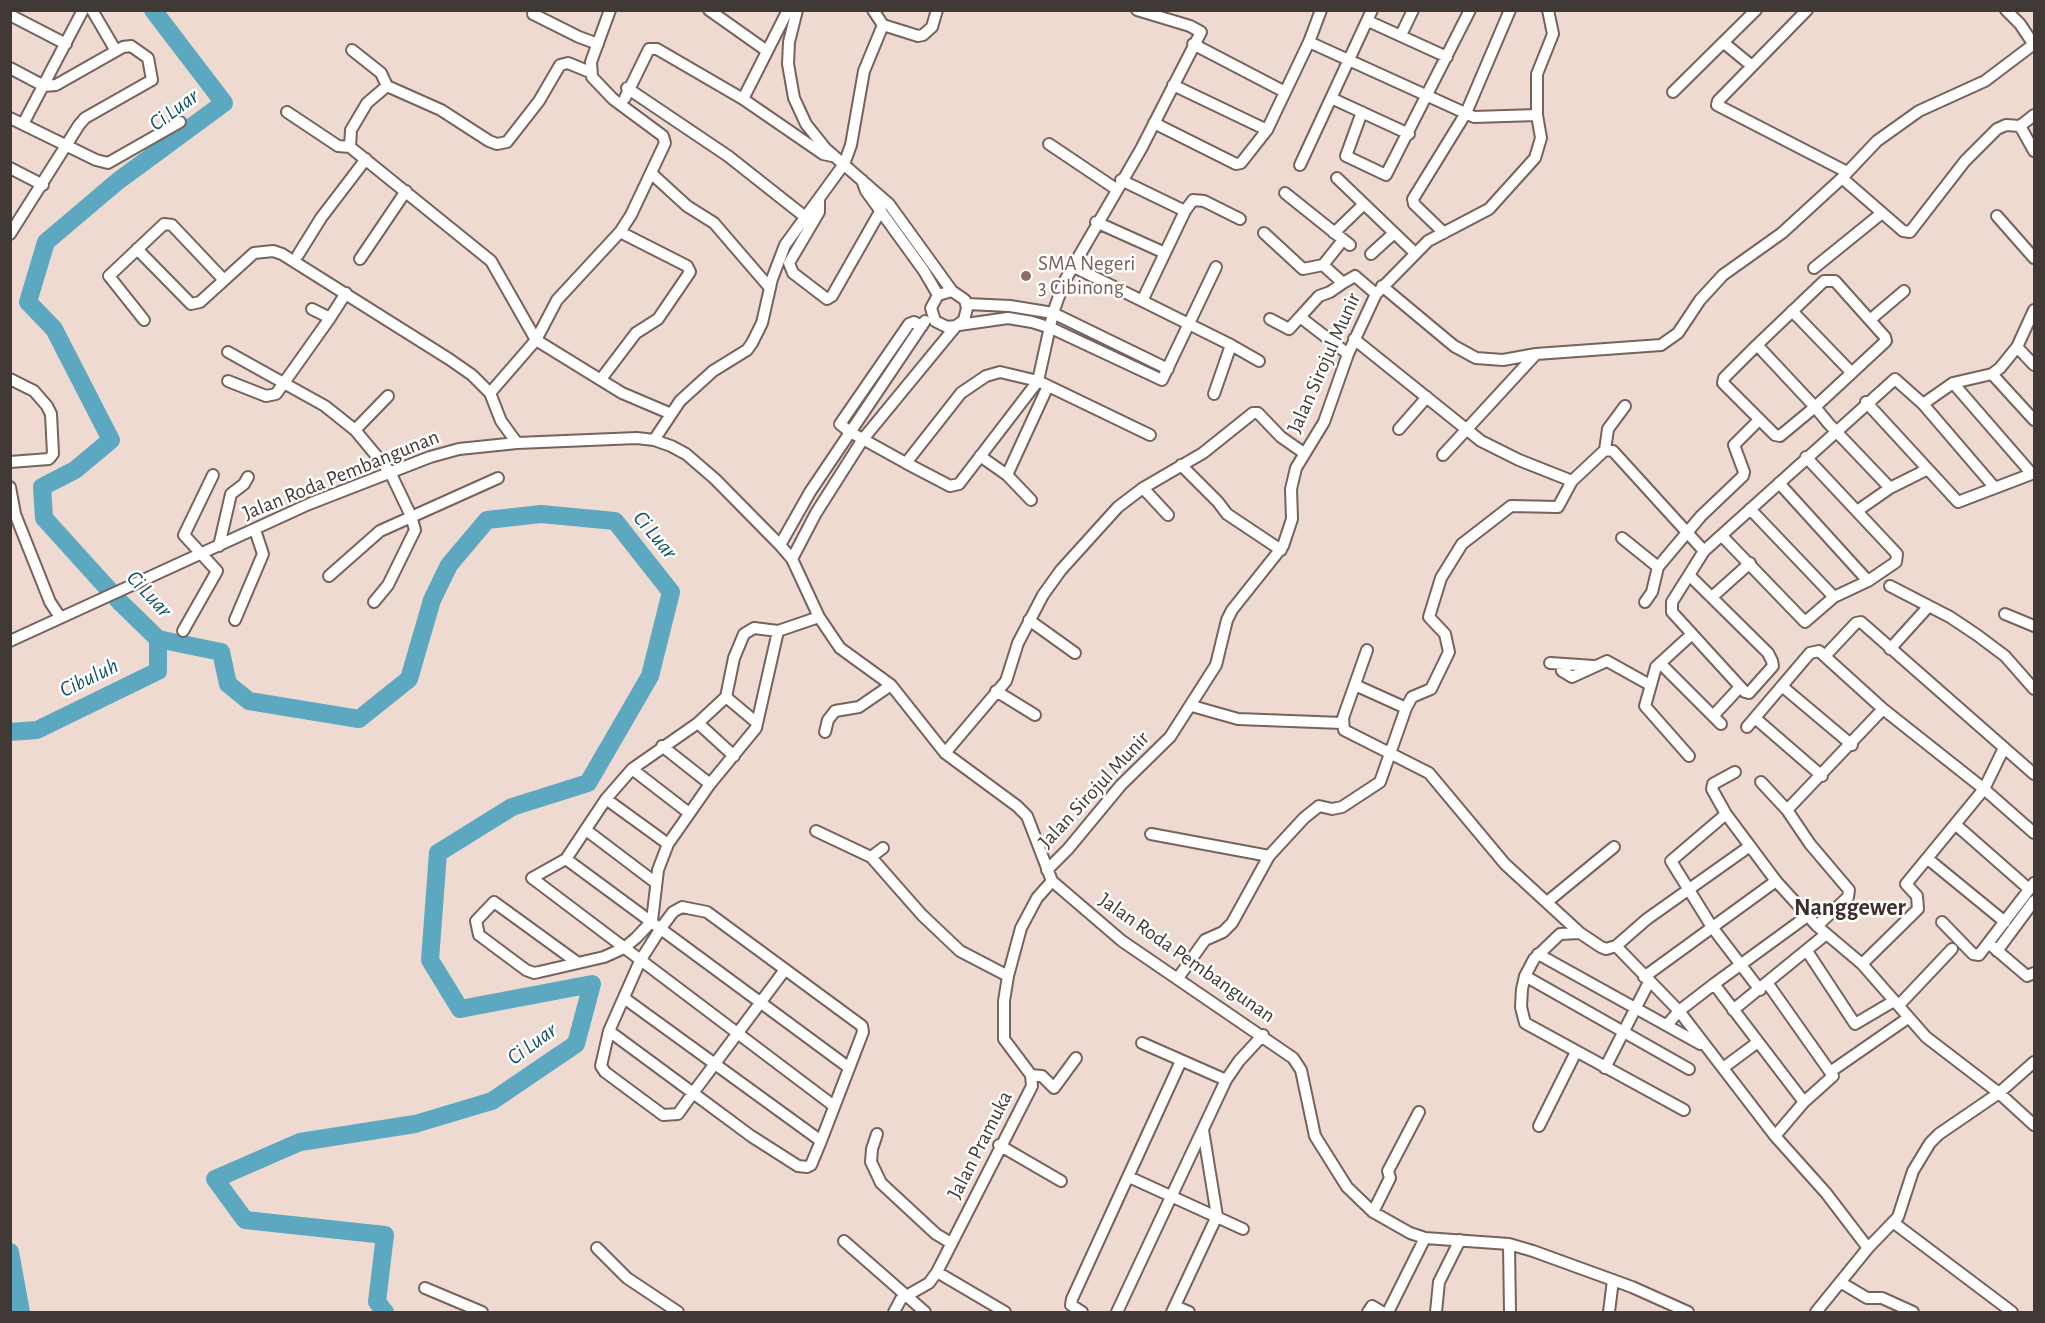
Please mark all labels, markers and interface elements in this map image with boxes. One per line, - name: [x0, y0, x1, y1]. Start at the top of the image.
- water label: Ci Luar: [144, 83, 204, 137]
- place label: SMA Negeri 3 Cibinong: [1038, 251, 1135, 301]
- marker: SMA Negeri 3 Cibinong: [1019, 269, 1033, 283]
- street label: Jalan Sirojul Munir: [1282, 289, 1366, 437]
- street label: Jalan Roda Pembangunan: [239, 424, 443, 526]
- water label: Ci Luar: [627, 505, 683, 565]
- water label: Ci Luar: [121, 565, 177, 623]
- water label: Cibuluh: [55, 653, 123, 703]
- street label: Jalan Sirojul Munir: [1033, 726, 1155, 854]
- street label: Jalan Roda Pembangunan: [1094, 888, 1280, 1028]
- district label: Nanggewer: [1794, 894, 1906, 922]
- water label: Ci Luar: [502, 1017, 562, 1071]
- street label: Jalan Pramuka: [942, 1087, 1018, 1203]

